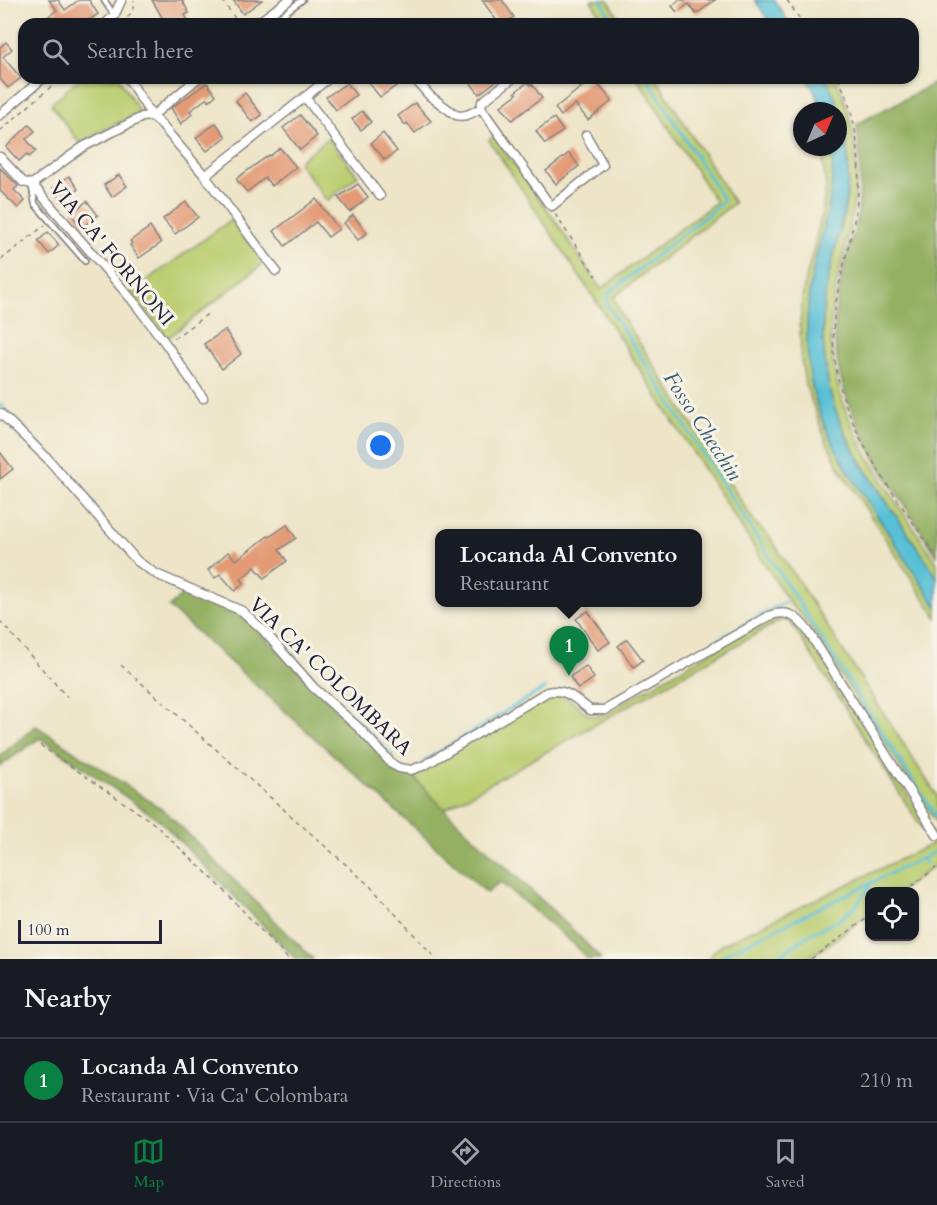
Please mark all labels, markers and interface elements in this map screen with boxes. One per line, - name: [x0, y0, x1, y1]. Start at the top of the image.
- search box: [18, 18, 919, 84]
- icon: search: [39, 35, 72, 68]
- text: Search here: [87, 36, 194, 66]
- north arrow: [793, 102, 847, 156]
- street label: VIA CA' FORNONI: [43, 175, 180, 331]
- water label: Fosso Checchin: [656, 366, 749, 487]
- your location: [366, 431, 395, 460]
- popup: [435, 529, 702, 607]
- text: Locanda Al Convento: [460, 540, 677, 570]
- text: Restaurant: [460, 570, 549, 597]
- street label: VIA CA' COLOMBARA: [243, 591, 419, 762]
- pin: 1: [550, 626, 588, 676]
- map controls: [865, 887, 919, 941]
- button: locate: [865, 887, 919, 941]
- scale bar: [18, 917, 162, 944]
- text: 100 m: [27, 919, 69, 941]
- text: Nearby: [24, 981, 112, 1016]
- text: Locanda Al Convento: [81, 1052, 299, 1082]
- text: 1: [38, 1067, 49, 1094]
- text: 210 m: [860, 1067, 913, 1094]
- text: Restaurant · Via Ca' Colombara: [81, 1082, 348, 1109]
- tab: Map: [132, 1135, 165, 1193]
- tab: Directions: [430, 1135, 501, 1193]
- tab: Saved: [766, 1135, 805, 1193]

